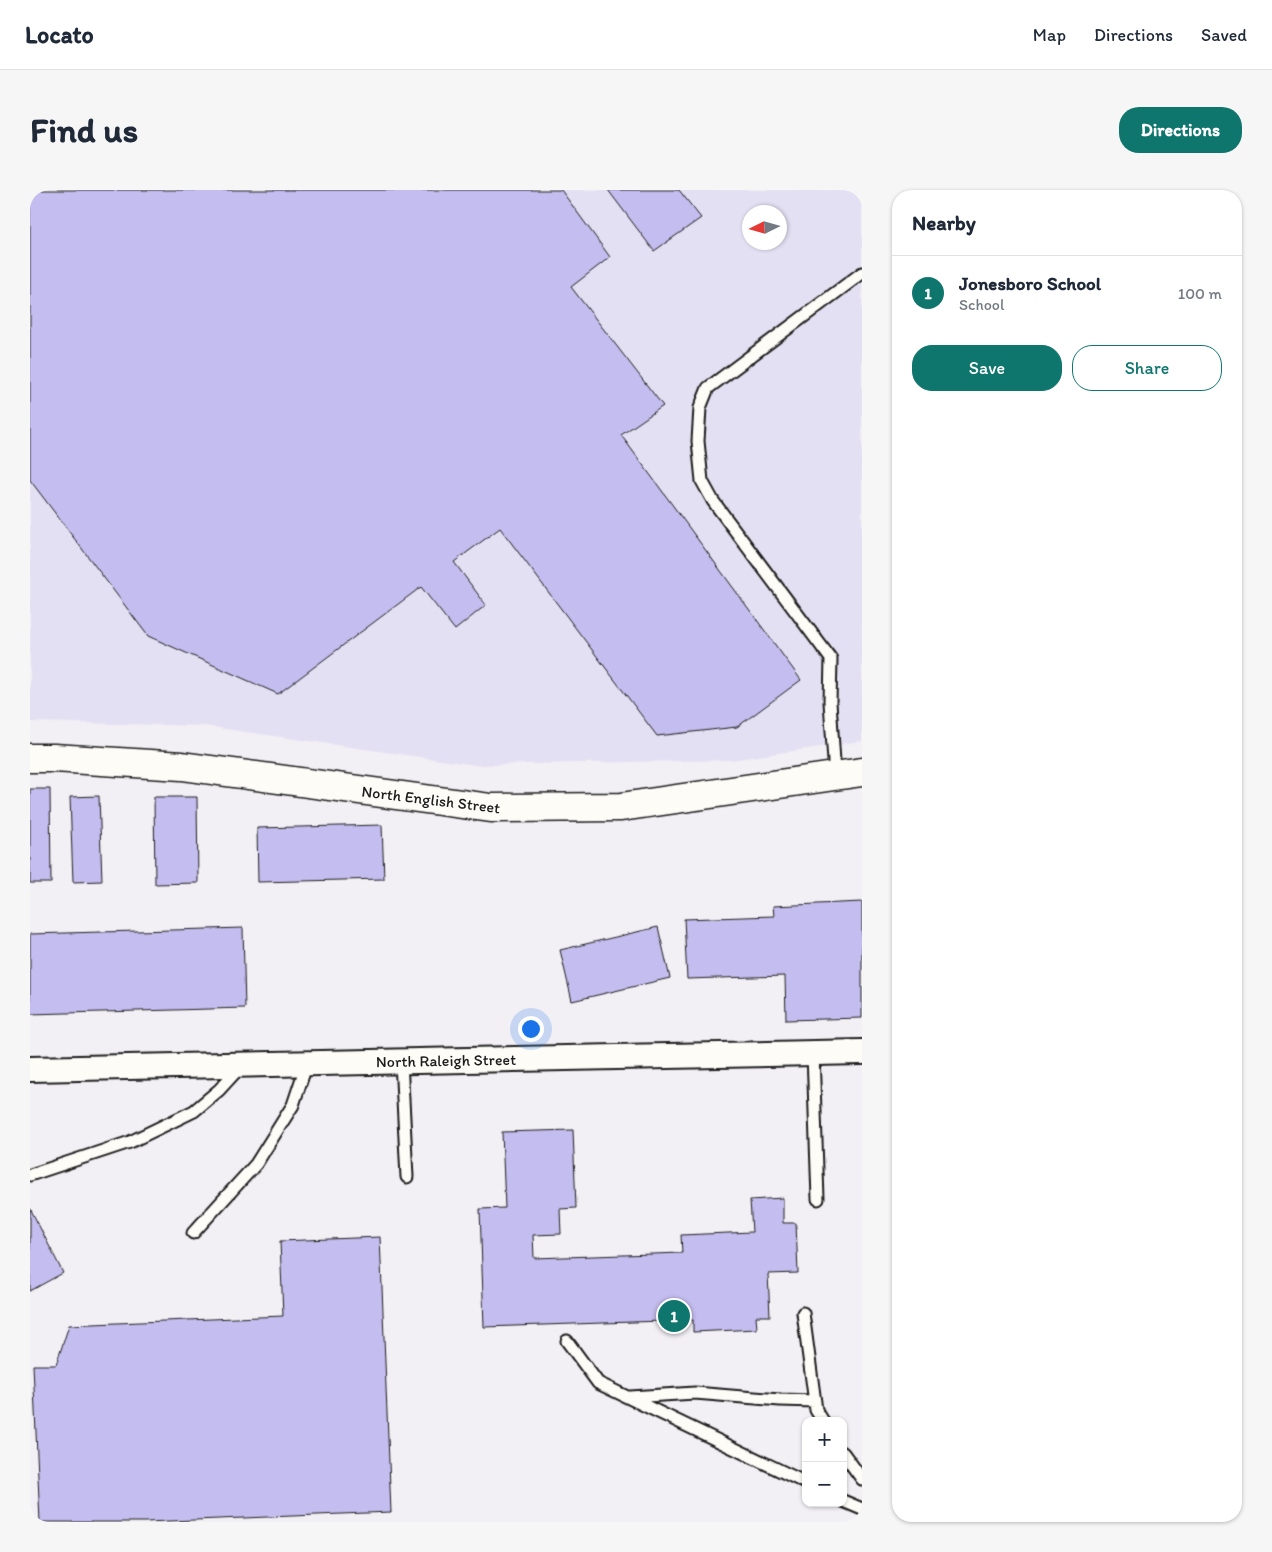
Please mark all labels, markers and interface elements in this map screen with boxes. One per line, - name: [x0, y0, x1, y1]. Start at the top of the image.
- text: Locato: [25, 20, 94, 49]
- text: Map: [1033, 24, 1066, 46]
- text: Directions: [1094, 24, 1173, 46]
- text: Saved: [1201, 24, 1247, 46]
- button: Directions: [1119, 107, 1242, 153]
- text: Find us: [30, 109, 138, 151]
- north arrow: [742, 205, 787, 250]
- text: Nearby: [912, 210, 976, 235]
- text: Jonesboro School: [959, 272, 1101, 295]
- text: 1: [924, 284, 932, 303]
- text: 100 m: [1178, 284, 1222, 303]
- text: School: [959, 295, 1005, 314]
- button: Save: [912, 345, 1062, 391]
- button: Share: [1072, 345, 1222, 391]
- street label: North English Street: [361, 782, 501, 817]
- your location: [518, 1016, 544, 1042]
- street label: North Raleigh Street: [376, 1050, 516, 1071]
- pin: 1: [658, 1297, 690, 1335]
- map controls: [802, 1417, 847, 1507]
- button: +: [802, 1417, 847, 1462]
- button: −: [802, 1462, 847, 1507]

